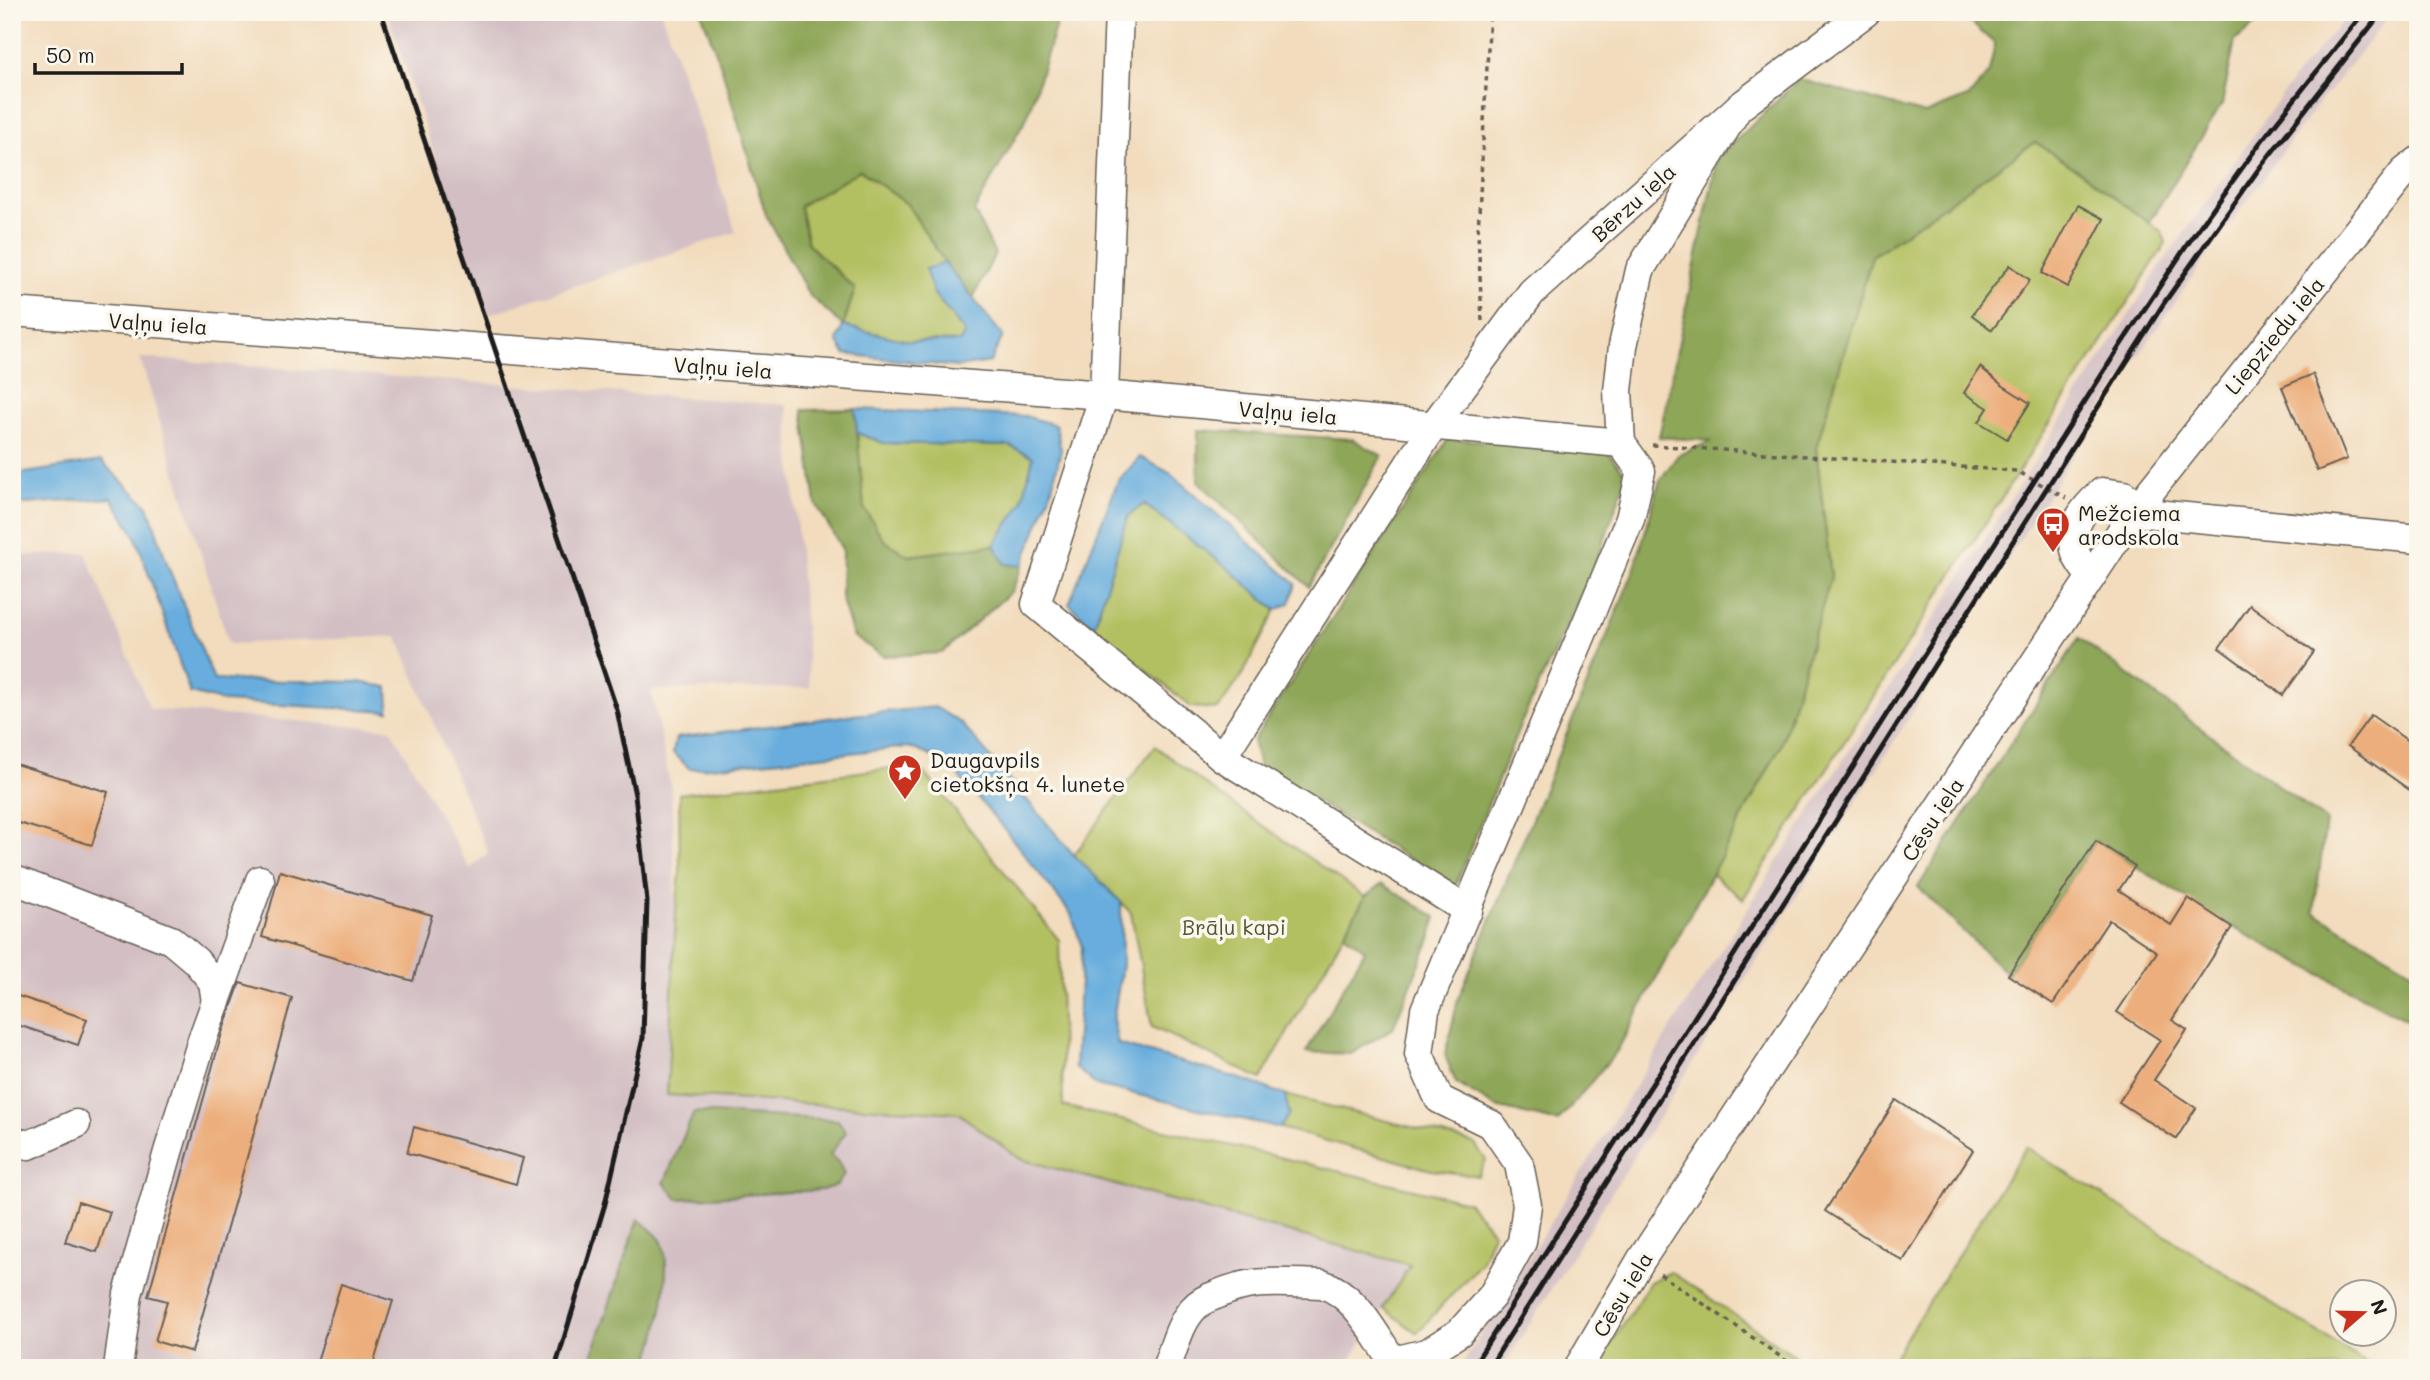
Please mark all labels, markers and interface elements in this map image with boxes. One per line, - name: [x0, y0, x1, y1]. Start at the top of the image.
- scale bar: [35, 32, 182, 76]
- text: 50 m: [46, 41, 95, 68]
- street label: Bērzu iela: [1585, 157, 1681, 247]
- street label: Liepziedu iela: [2218, 271, 2330, 399]
- street label: Vaļņu iela: [107, 306, 209, 341]
- street label: Vaļņu iela: [672, 350, 774, 385]
- street label: Vaļņu iela: [1237, 394, 1339, 431]
- place label: Mežciema arodskola: [2078, 499, 2181, 550]
- bus stop icon: Mežciema arodskola: [2034, 505, 2072, 554]
- place label: Daugavpils cietokšņa 4. lunete: [930, 746, 1125, 798]
- place icon: Daugavpils cietokšņa 4. lunete: [886, 752, 924, 801]
- street label: Cēsu iela: [1895, 772, 1969, 866]
- park label: Brāļu kapi: [1182, 913, 1286, 941]
- street label: Cēsu iela: [1586, 1246, 1658, 1342]
- north arrow: [2328, 1278, 2398, 1348]
- text: N: [2365, 1296, 2394, 1318]

